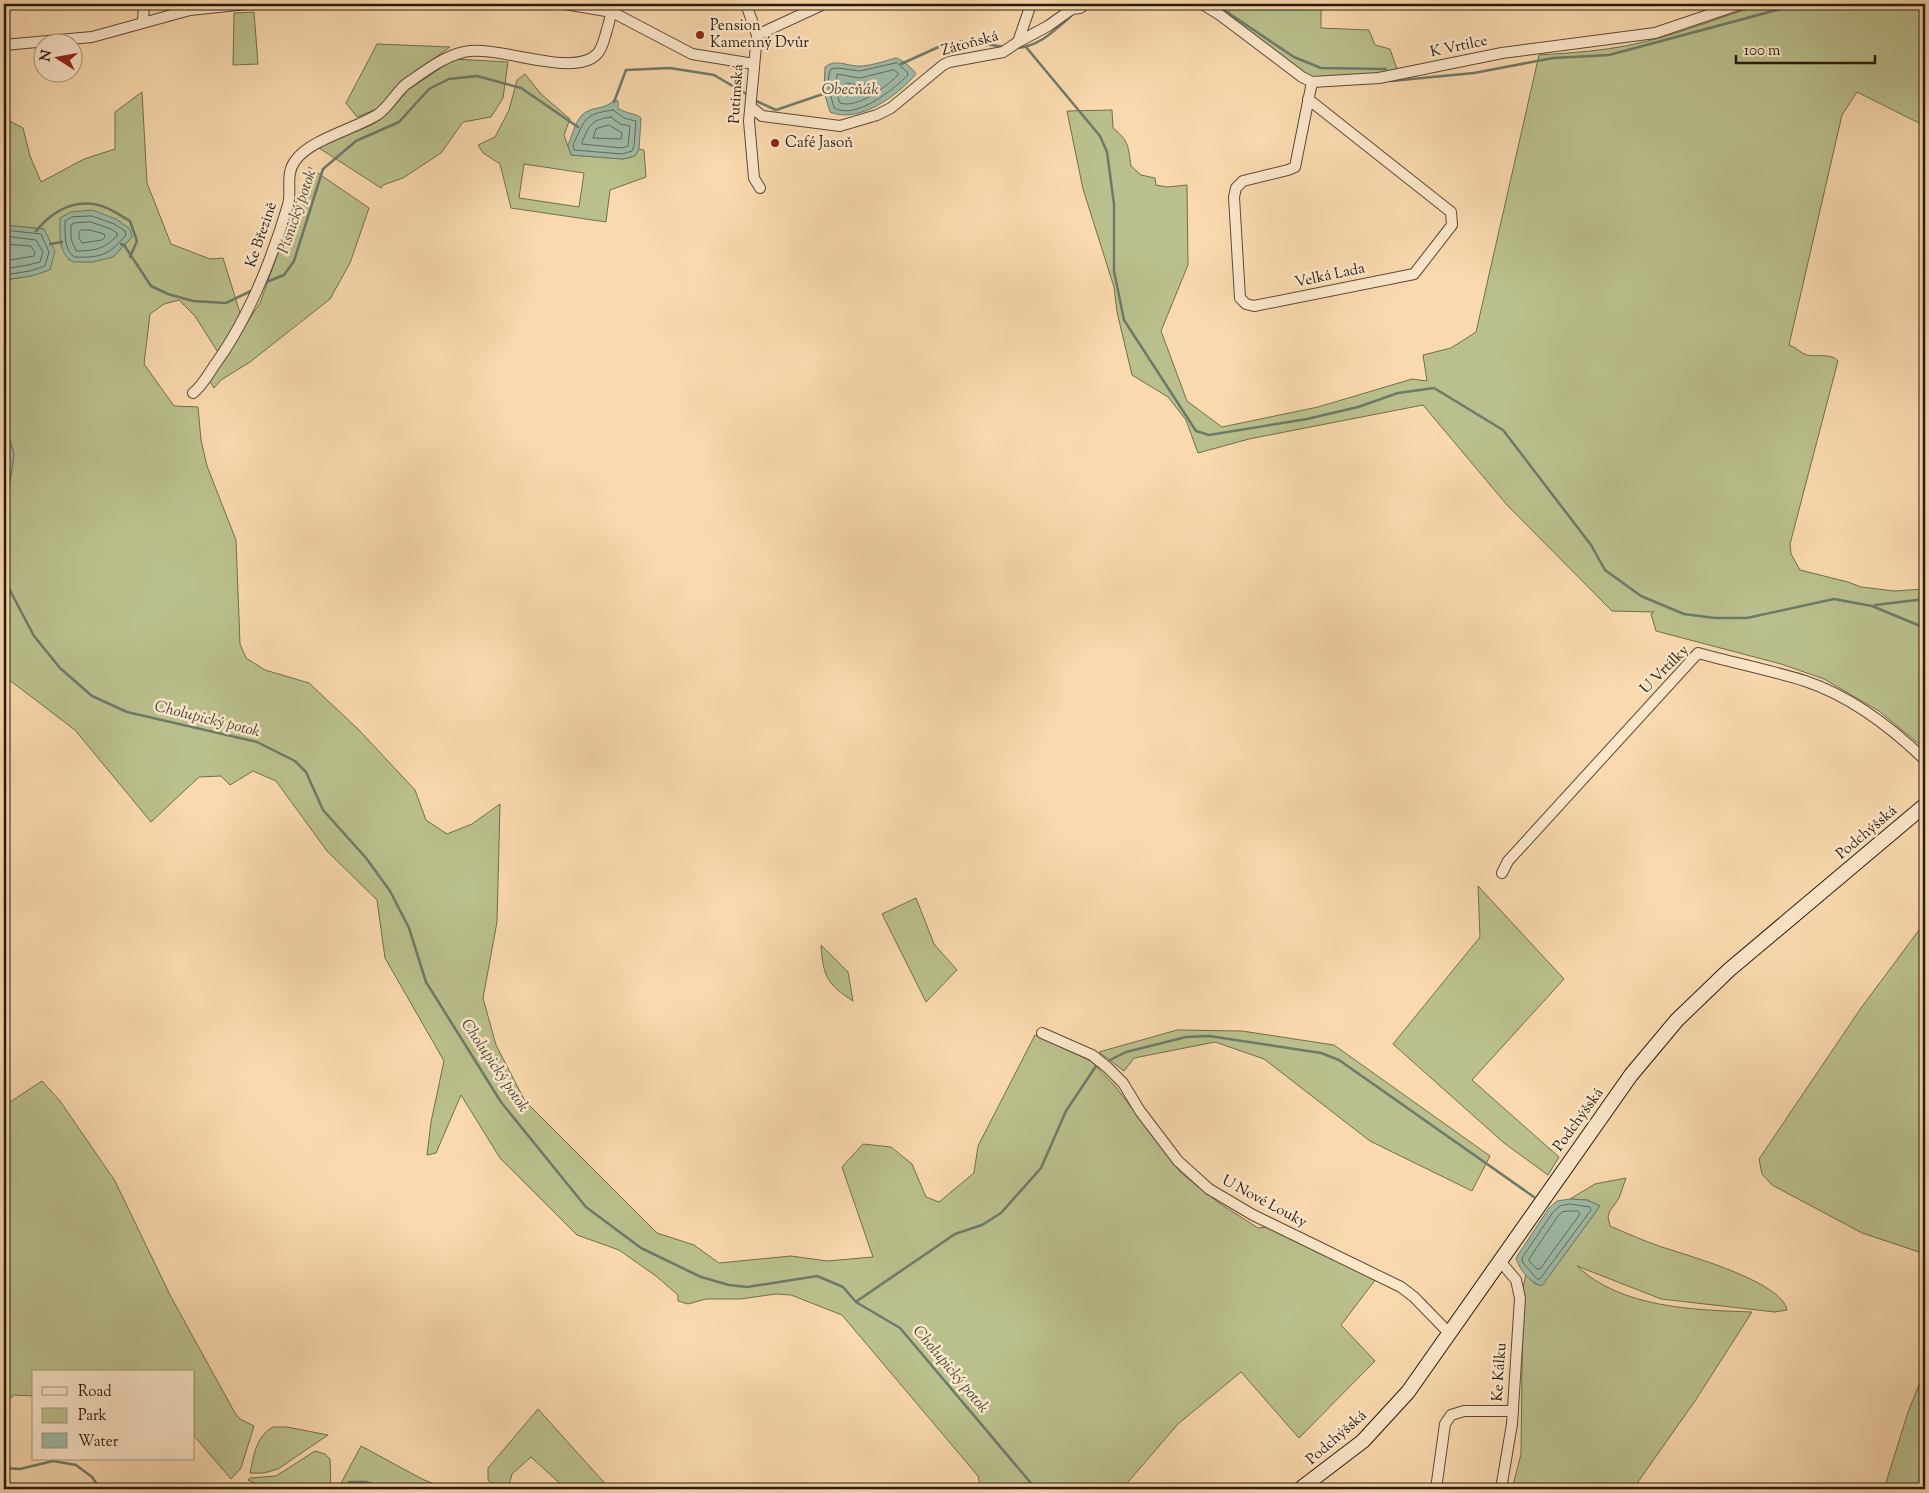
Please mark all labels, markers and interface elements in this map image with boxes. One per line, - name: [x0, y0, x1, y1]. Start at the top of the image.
- place label: Pension Kamenný Dvůr: [710, 16, 809, 54]
- street label: Zátoňská: [939, 26, 1001, 62]
- marker: Pension Kamenný Dvůr: [694, 29, 706, 41]
- street label: K Vrtilce: [1428, 31, 1490, 63]
- north arrow: [32, 32, 82, 82]
- scale bar: [1736, 32, 1875, 64]
- text: 100 m: [1744, 41, 1781, 62]
- text: N: [36, 49, 58, 63]
- street label: Putimská: [724, 63, 750, 124]
- water label: Obecňák: [821, 79, 879, 102]
- place label: Café Jasoň: [785, 133, 853, 154]
- marker: Café Jasoň: [769, 137, 781, 149]
- water label: Písnický potok: [273, 167, 323, 257]
- street label: Ke Březině: [241, 199, 283, 271]
- street label: Velká Lada: [1293, 258, 1367, 294]
- street label: U Vrtilky: [1636, 641, 1694, 699]
- water label: Cholupický potok: [152, 696, 262, 744]
- street label: Podchýšská: [1832, 801, 1902, 865]
- water label: Cholupický potok: [454, 1015, 534, 1117]
- street label: Podchýšská: [1549, 1084, 1609, 1156]
- street label: U Nové Louky: [1218, 1171, 1311, 1234]
- water label: Cholupický potok: [906, 1321, 994, 1419]
- street label: Ke Kálku: [1487, 1341, 1513, 1402]
- legend: [32, 1370, 195, 1460]
- text: Road: [78, 1382, 112, 1403]
- text: Park: [78, 1406, 107, 1427]
- street label: Podchýšská: [1302, 1406, 1372, 1470]
- text: Water: [78, 1432, 119, 1453]

